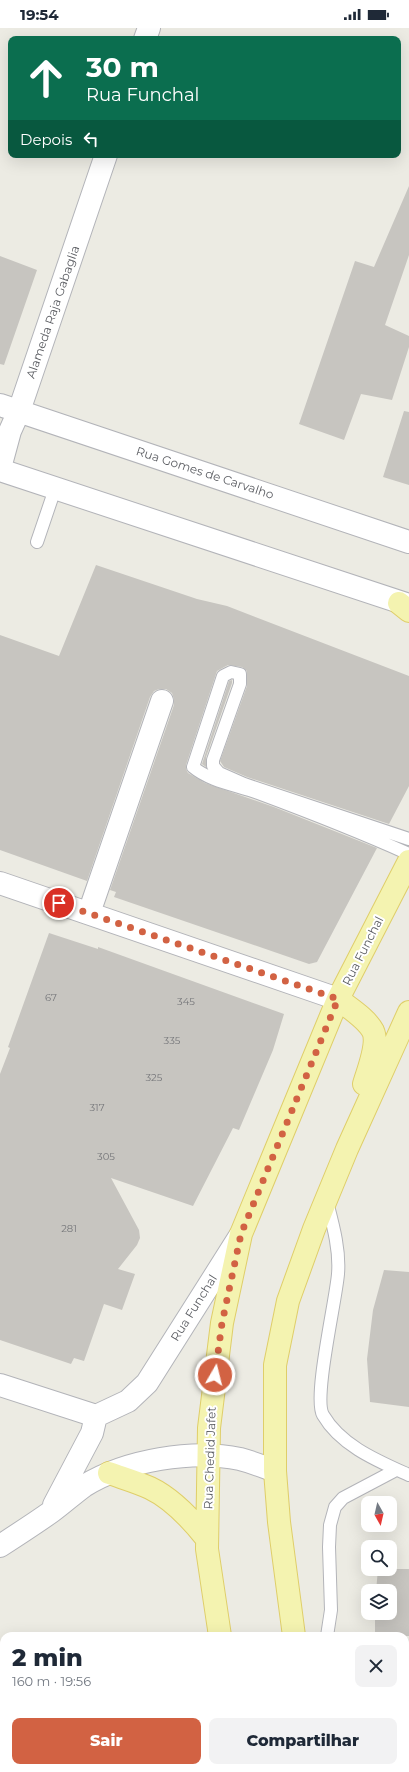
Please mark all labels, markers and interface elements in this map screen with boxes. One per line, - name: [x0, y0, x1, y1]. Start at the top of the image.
- text: 19:54: [20, 5, 59, 24]
- text: 30 m: [86, 50, 159, 84]
- icon: ahead: [20, 52, 72, 104]
- text: Rua Funchal: [86, 84, 199, 106]
- icon: left: [80, 128, 102, 150]
- text: Depois: [20, 130, 72, 149]
- street label: Alameda Raja Gabaglia: [23, 243, 82, 380]
- street label: Rua Gomes de Carvalho: [134, 443, 276, 502]
- pin: [42, 886, 76, 920]
- icon: arrive: [48, 892, 70, 914]
- street label: Rua Funchal: [339, 914, 386, 988]
- house number: 67: [45, 991, 57, 1004]
- house number: 345: [177, 995, 195, 1008]
- house number: 335: [164, 1034, 181, 1047]
- house number: 325: [146, 1071, 163, 1084]
- house number: 317: [89, 1101, 105, 1114]
- house number: 305: [97, 1150, 115, 1163]
- house number: 281: [61, 1222, 77, 1235]
- street label: Rua Funchal: [167, 1272, 220, 1344]
- position arrow: [194, 1354, 236, 1396]
- street label: Rua Chedid Jafet: [200, 1406, 219, 1510]
- north arrow: [361, 1496, 397, 1532]
- map controls: [361, 1496, 397, 1620]
- button: search: [361, 1540, 397, 1576]
- button: layers: [361, 1584, 397, 1620]
- text: 2 min: [12, 1643, 83, 1672]
- button: close: [355, 1645, 397, 1687]
- text: 160 m · 19:56: [12, 1673, 91, 1689]
- button: Sair: [12, 1718, 201, 1764]
- button: Compartilhar: [209, 1718, 397, 1764]

